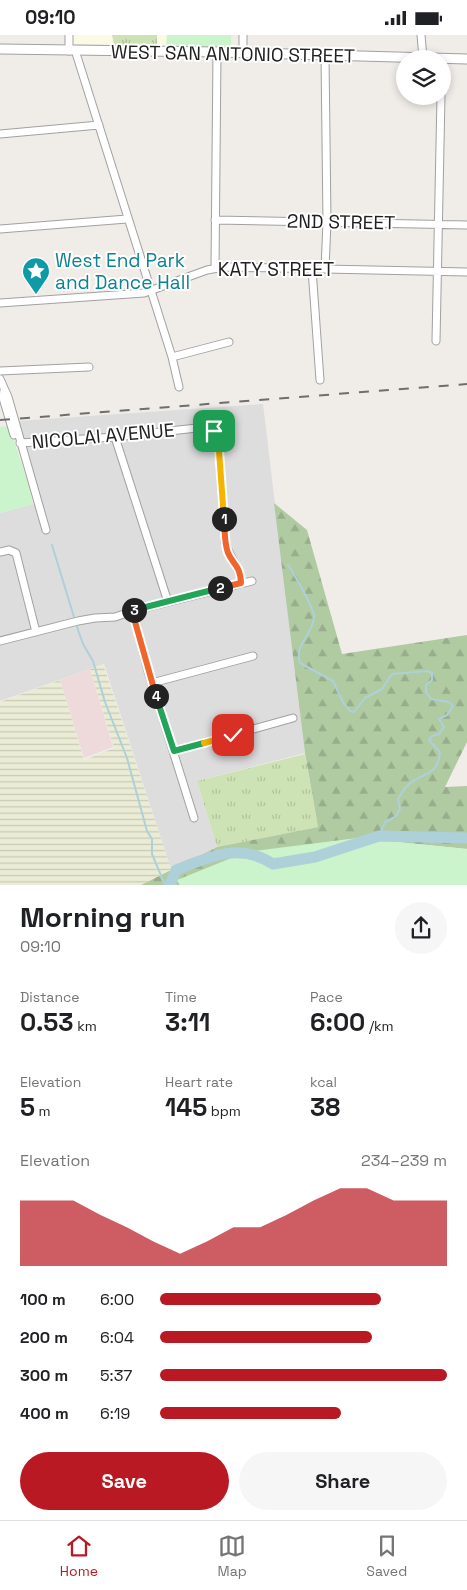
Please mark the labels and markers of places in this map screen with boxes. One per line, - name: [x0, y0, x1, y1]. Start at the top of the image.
- place label: West End Park and Dance Hall: [55, 248, 190, 295]
- place icon: West End Park and Dance Hall: [21, 256, 51, 295]
- pin: [193, 410, 235, 452]
- pin: 1: [212, 507, 236, 531]
- pin: 2: [208, 575, 232, 601]
- pin: 3: [122, 597, 146, 623]
- pin: 4: [144, 683, 168, 709]
- pin: [212, 714, 254, 756]

